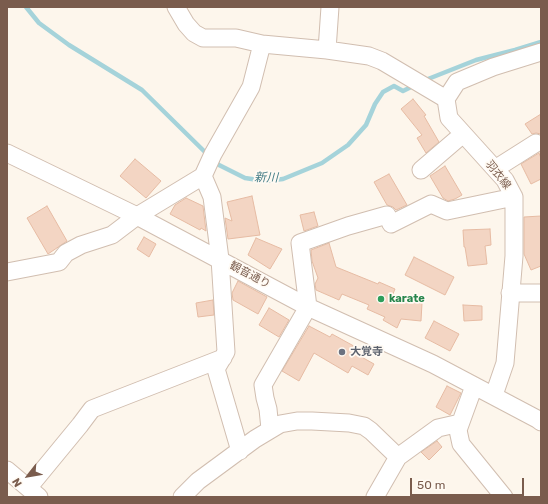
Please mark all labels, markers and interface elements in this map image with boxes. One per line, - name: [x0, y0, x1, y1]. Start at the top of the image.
- street label: 羽衣線: [483, 158, 513, 192]
- water label: 新川: [254, 171, 278, 185]
- street label: 観音通り: [227, 259, 273, 291]
- place label: karate: [389, 292, 425, 306]
- marker: karate: [376, 294, 386, 304]
- place label: 大覚寺: [350, 345, 383, 359]
- marker: 大覚寺: [337, 347, 347, 357]
- north arrow: [8, 456, 48, 496]
- scale bar: [412, 470, 526, 496]
- text: N: [10, 476, 25, 489]
- text: 50 m: [417, 478, 445, 492]

